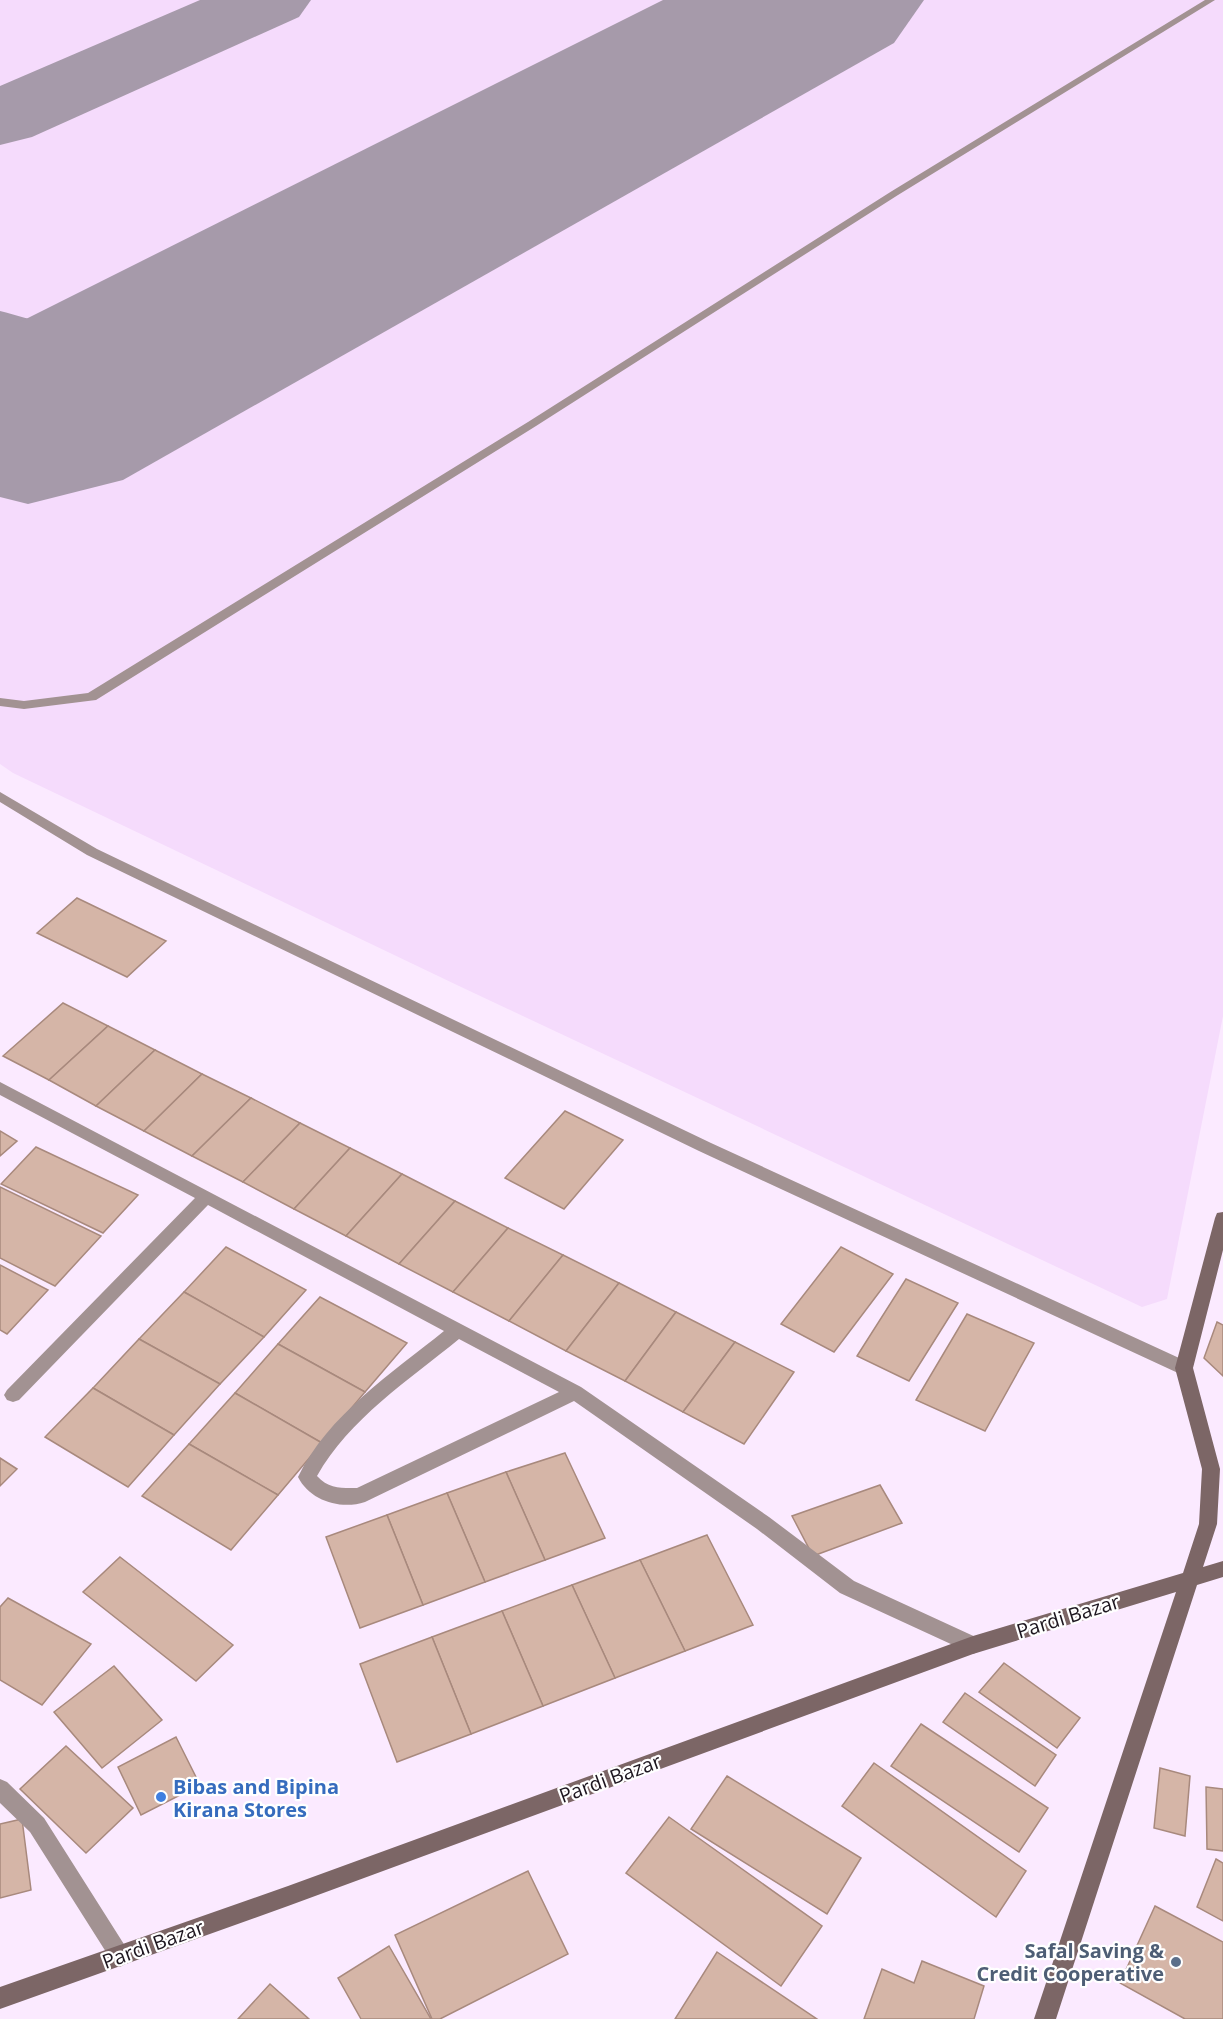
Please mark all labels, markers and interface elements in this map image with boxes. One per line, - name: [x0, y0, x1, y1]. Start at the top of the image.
- street label: Pardi Bazar: [1013, 1588, 1123, 1644]
- street label: Pardi Bazar: [555, 1747, 665, 1809]
- place label: Bibas and Bipina Kirana Stores: [173, 1773, 339, 1823]
- marker: Bibas and Bipina Kirana Stores: [154, 1790, 168, 1804]
- street label: Pardi Bazar: [98, 1913, 208, 1975]
- place label: Safal Saving & Credit Cooperative: [977, 1937, 1164, 1987]
- marker: Safal Saving & Credit Cooperative: [1169, 1955, 1183, 1969]

